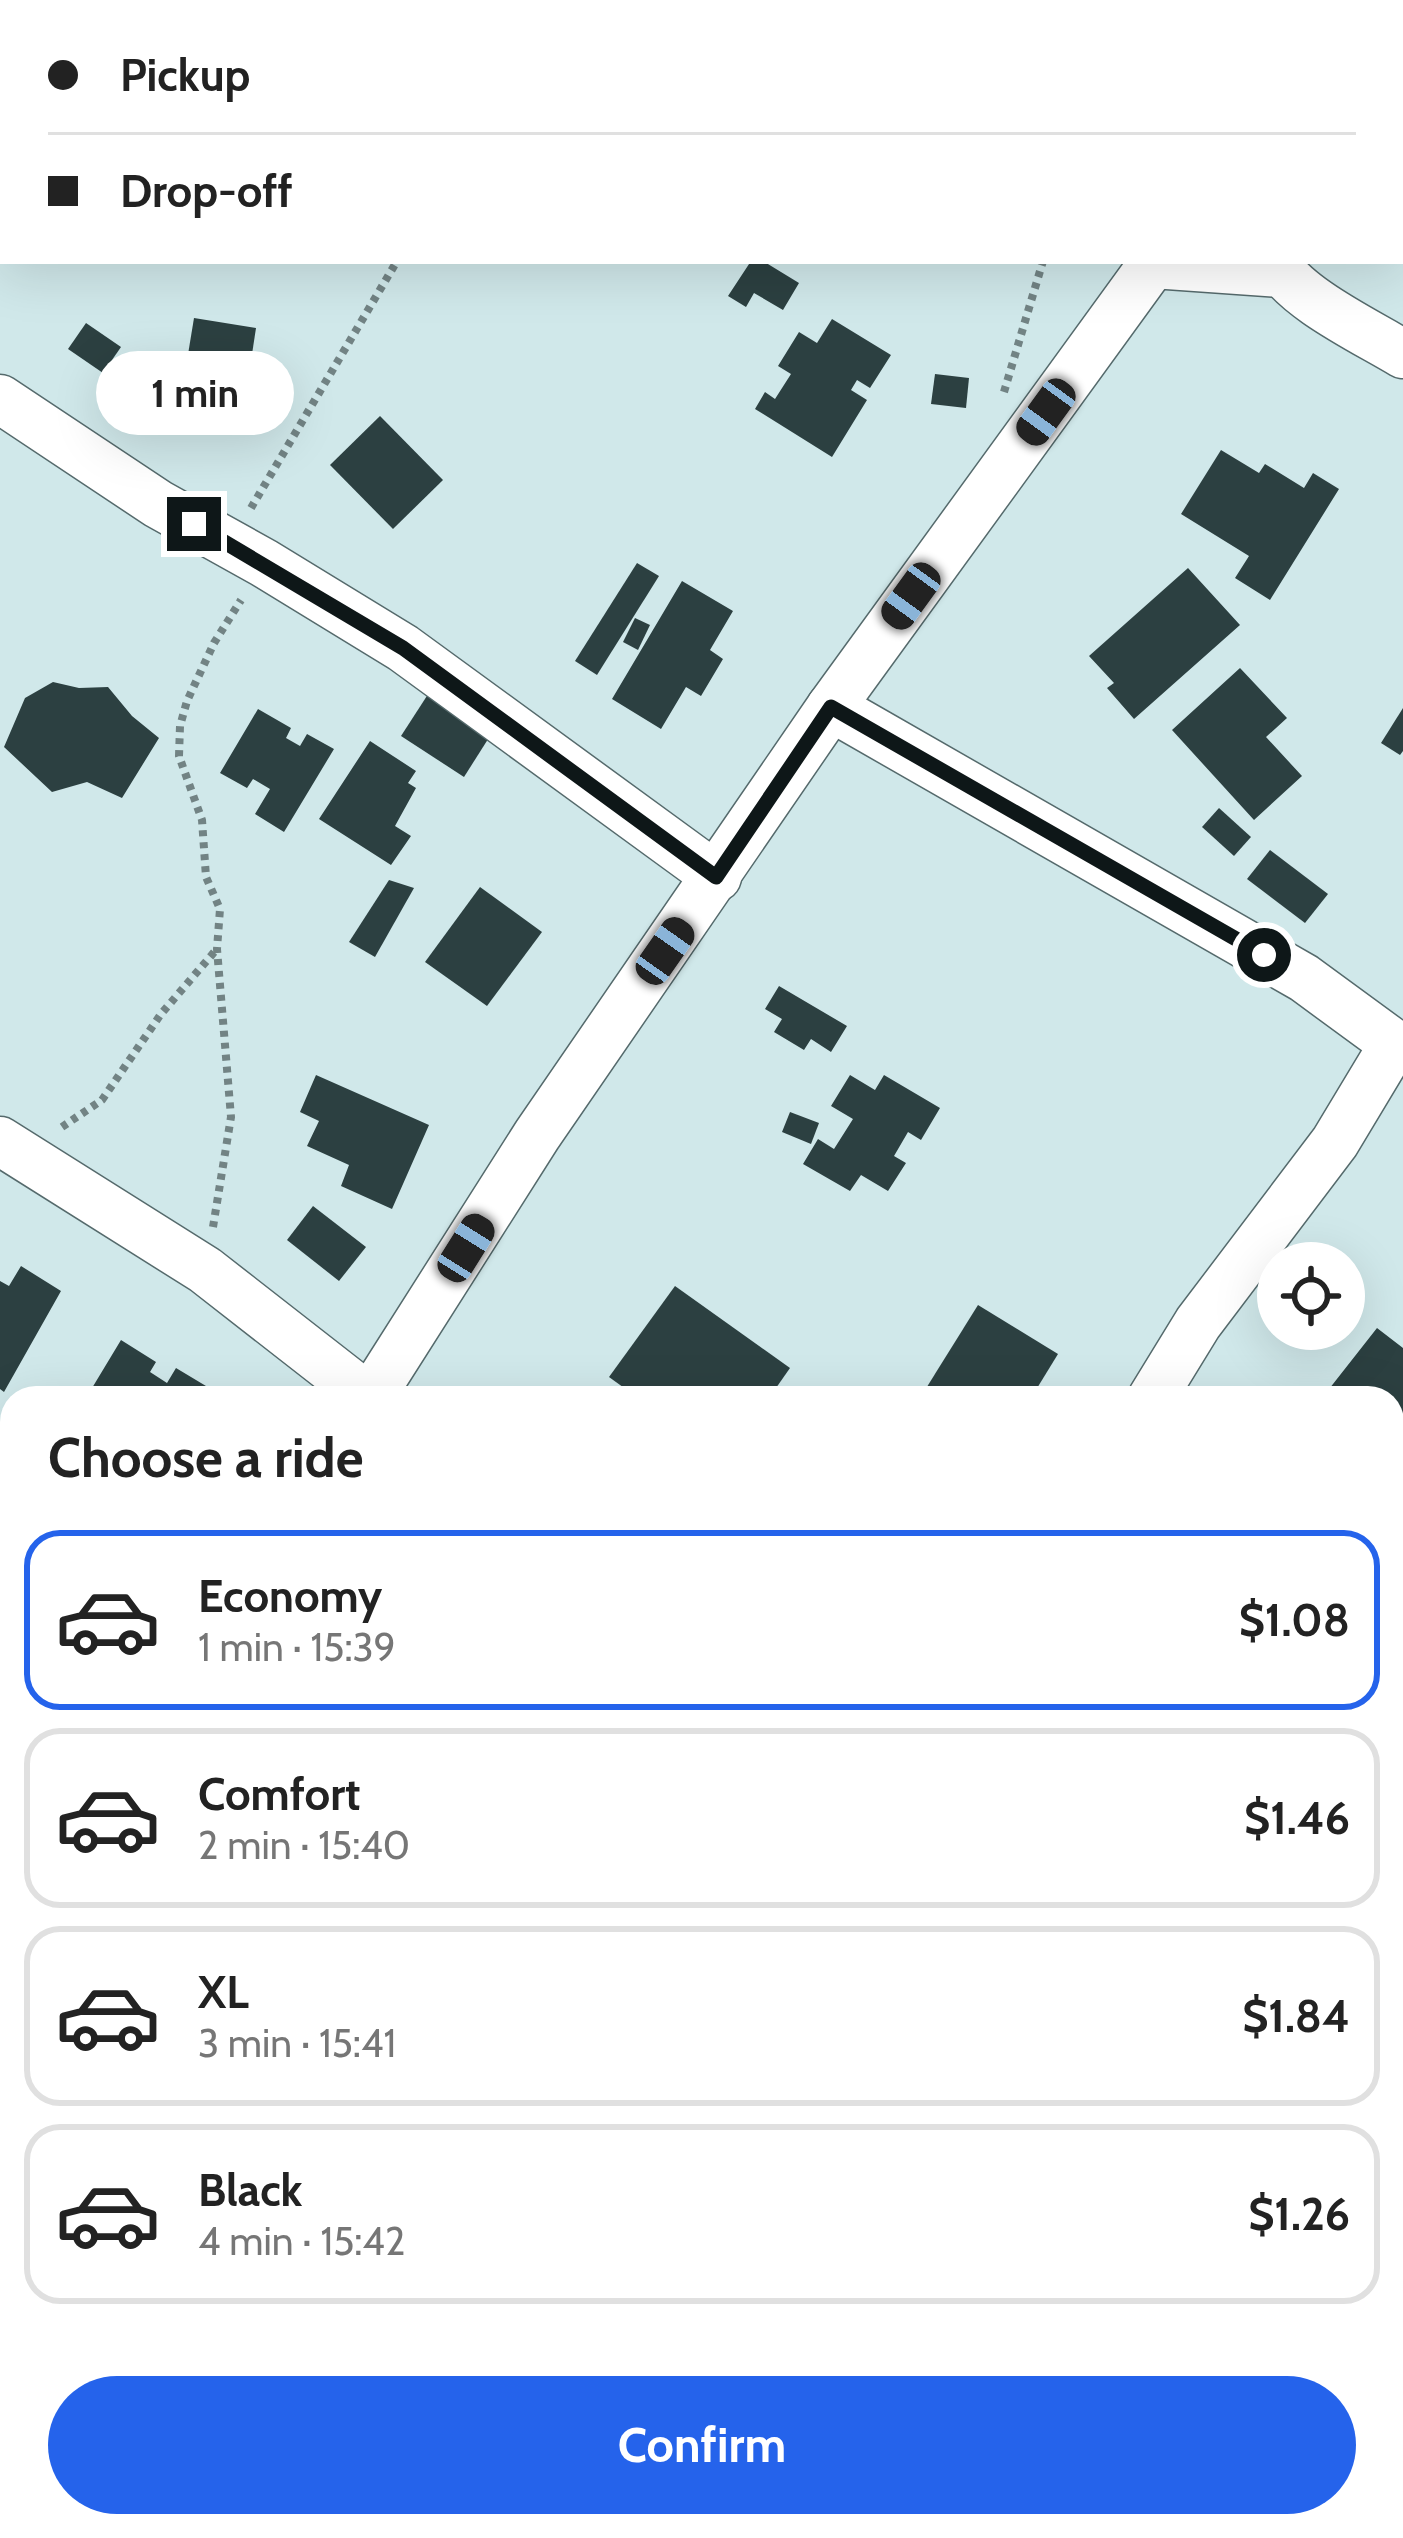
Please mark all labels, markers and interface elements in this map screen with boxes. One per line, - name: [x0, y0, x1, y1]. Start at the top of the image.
- text: Pickup: [120, 48, 250, 102]
- text: Drop-off: [120, 164, 293, 218]
- callout: 1 min: [95, 350, 293, 434]
- text: 1 min: [151, 369, 239, 417]
- car: [1010, 372, 1082, 452]
- route end: [167, 497, 221, 551]
- car: [875, 556, 947, 636]
- car: [630, 911, 700, 991]
- route start: [1237, 928, 1291, 982]
- car: [432, 1208, 500, 1288]
- map controls: [1257, 1242, 1365, 1350]
- button: locate: [1257, 1242, 1365, 1350]
- text: Choose a ride: [48, 1425, 363, 1491]
- icon: car: [54, 1566, 162, 1674]
- text: Economy: [198, 1569, 382, 1623]
- text: $1.08: [1239, 1593, 1350, 1647]
- text: 1 min · 15:39: [198, 1623, 396, 1671]
- icon: car: [54, 1764, 162, 1872]
- text: Comfort: [198, 1767, 361, 1821]
- text: $1.46: [1244, 1791, 1350, 1845]
- text: 2 min · 15:40: [198, 1821, 410, 1869]
- icon: car: [54, 1962, 162, 2070]
- text: XL: [198, 1965, 249, 2019]
- text: $1.84: [1242, 1989, 1350, 2043]
- text: 3 min · 15:41: [198, 2019, 396, 2067]
- icon: car: [54, 2160, 162, 2268]
- text: Black: [198, 2163, 302, 2217]
- text: $1.26: [1248, 2187, 1350, 2241]
- text: 4 min · 15:42: [198, 2217, 405, 2265]
- button: Confirm: [48, 2376, 1356, 2514]

